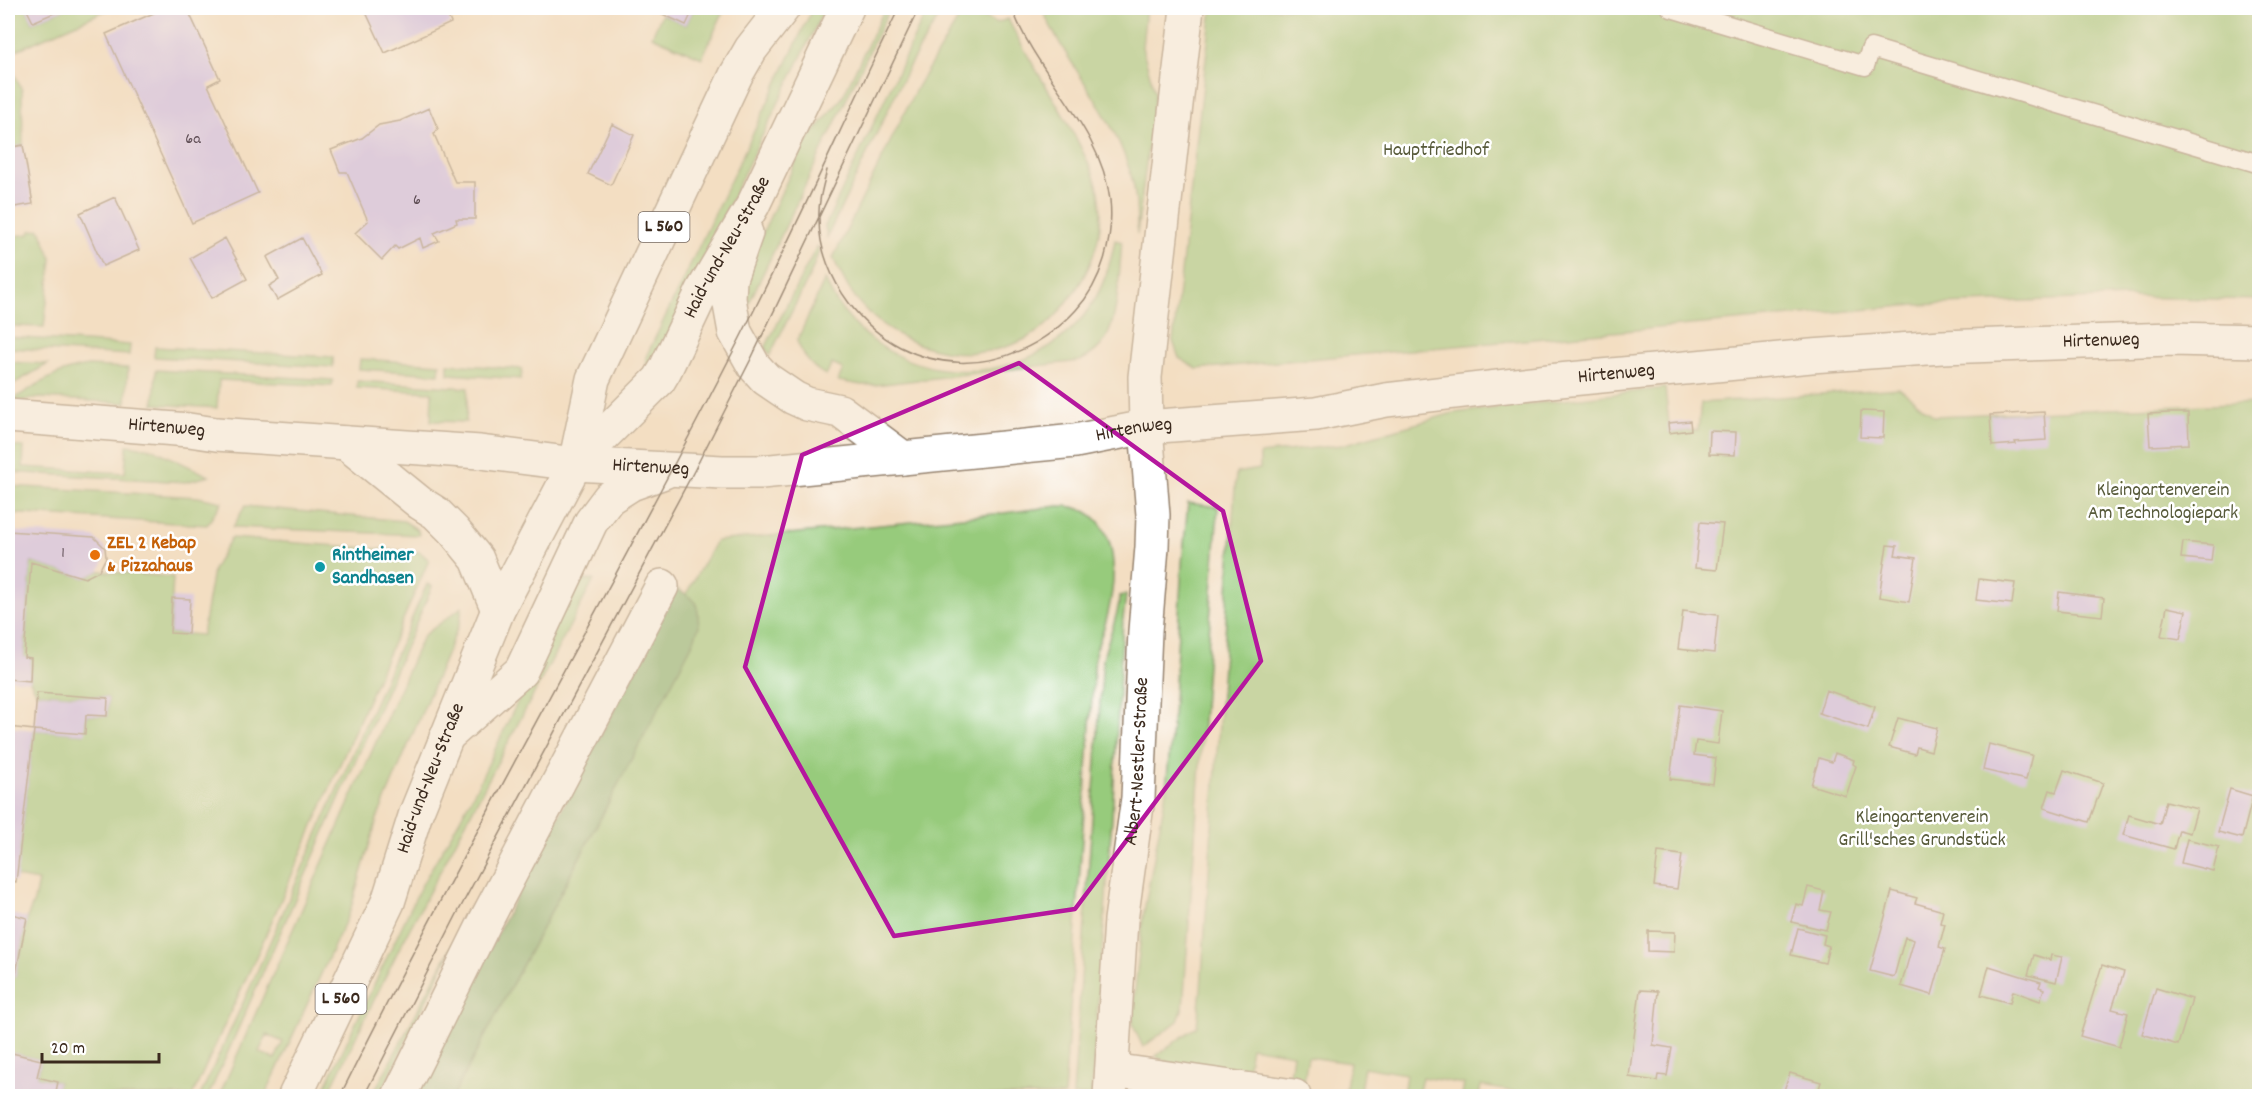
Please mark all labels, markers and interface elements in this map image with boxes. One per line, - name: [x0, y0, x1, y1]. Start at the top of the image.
- house number: 6a: [185, 128, 201, 151]
- park label: Hauptfriedhof: [1383, 137, 1490, 165]
- street label: Haid-und-Neu-Straße: [677, 172, 779, 324]
- house number: 6: [413, 189, 421, 212]
- road number: L 560: [638, 212, 690, 242]
- street label: Hirtenweg: [2062, 326, 2140, 357]
- street label: Hirtenweg: [1577, 357, 1656, 392]
- street label: Hirtenweg: [127, 411, 207, 446]
- street label: Hirtenweg: [1093, 411, 1173, 451]
- street label: Hirtenweg: [611, 452, 690, 484]
- park label: Kleingartenverein Am Technologiepark: [2088, 477, 2238, 528]
- place label: ZEL 2 Kebap & Pizzahaus: [107, 530, 196, 581]
- house number: 1: [61, 542, 65, 565]
- place label: Rintheimer Sandhasen: [332, 542, 414, 593]
- marker: ZEL 2 Kebap & Pizzahaus: [88, 548, 102, 562]
- marker: Rintheimer Sandhasen: [313, 560, 327, 574]
- street label: Albert-Nestler-Straße: [1118, 677, 1157, 847]
- street label: Haid-und-Neu-Straße: [390, 699, 473, 857]
- park label: Kleingartenverein Grill'sches Grundstück: [1838, 804, 2006, 855]
- road number: L 560: [316, 984, 366, 1014]
- scale bar: [42, 1026, 159, 1064]
- text: 20 m: [51, 1037, 85, 1062]

